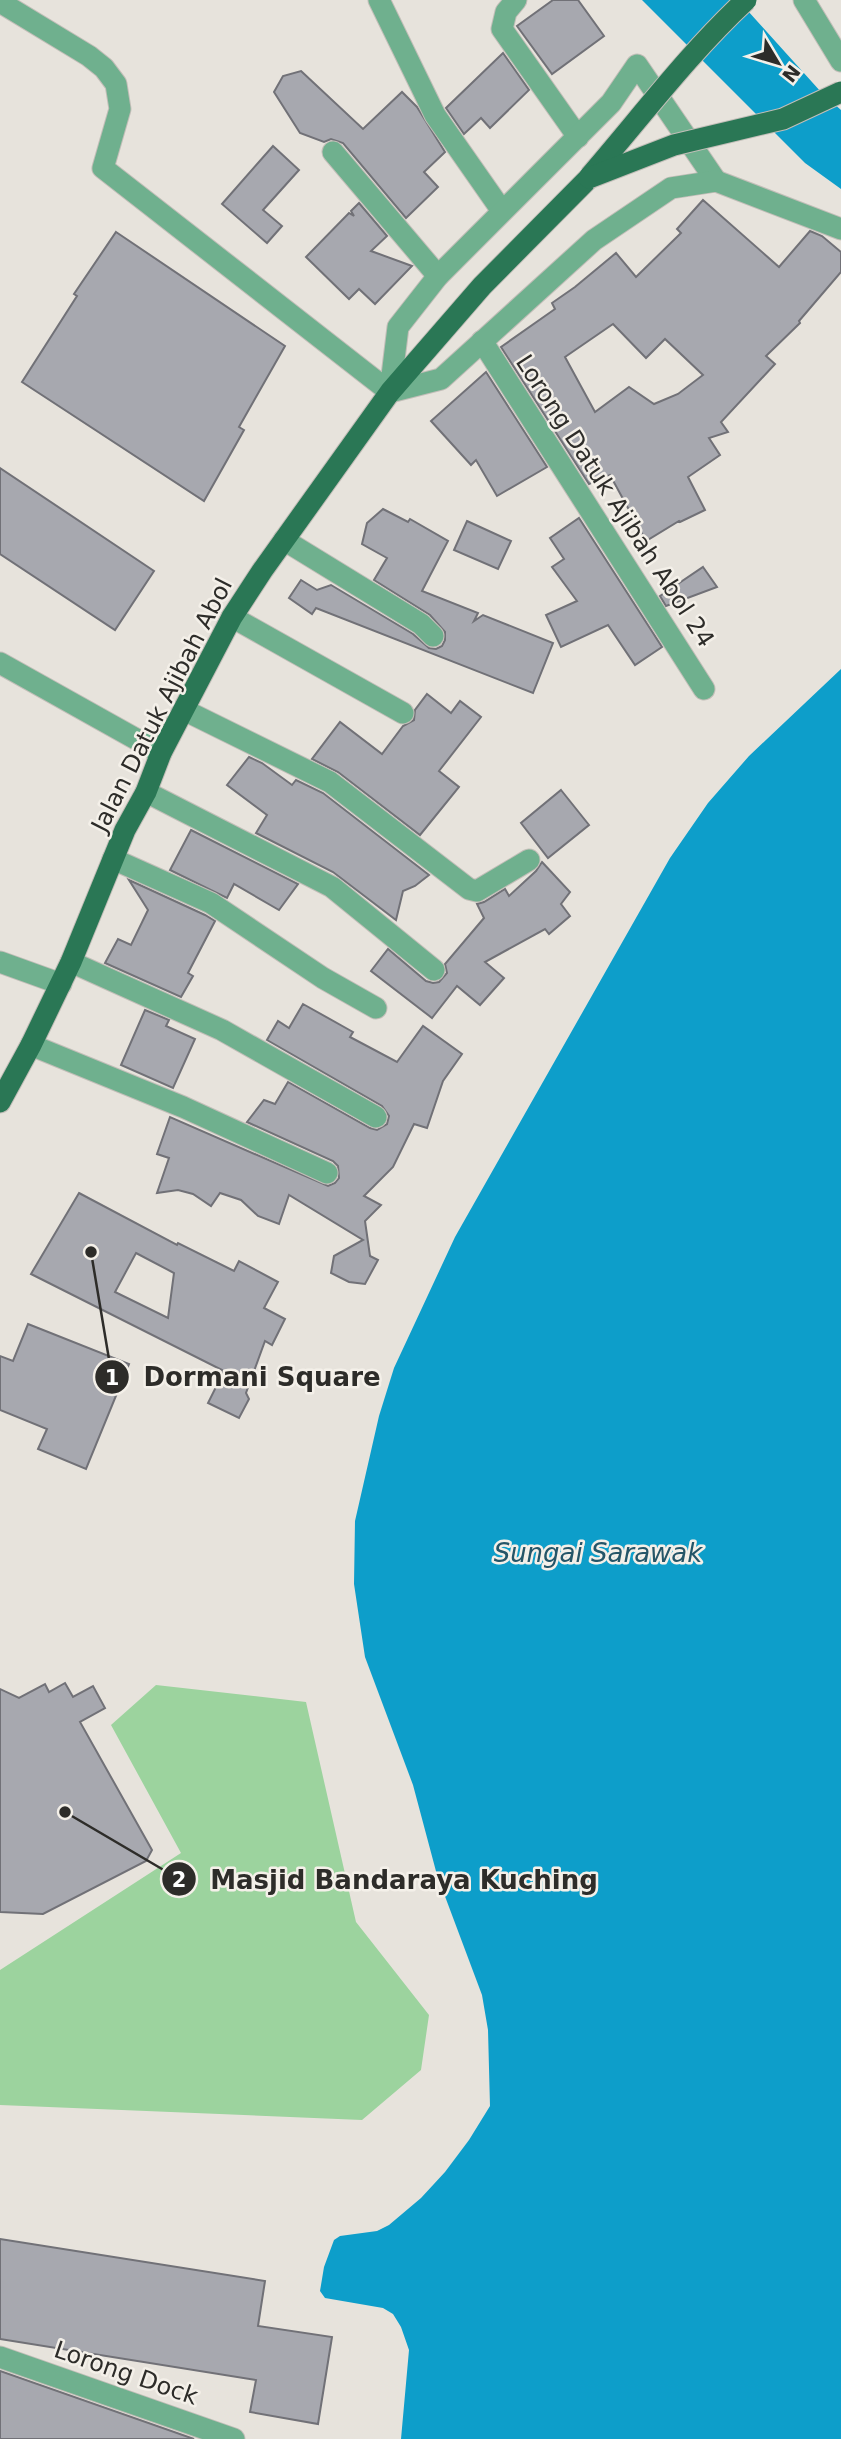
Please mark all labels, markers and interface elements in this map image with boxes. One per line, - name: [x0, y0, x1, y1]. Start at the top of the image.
- north arrow: [743, 28, 813, 98]
- text: N: [778, 60, 805, 87]
- street label: Lorong Datuk Ajibah Abol 24: [510, 350, 720, 652]
- street label: Jalan Datuk Ajibah Abol: [85, 574, 238, 838]
- callout: Dormani Square: [94, 1354, 395, 1401]
- text: Dormani Square: [143, 1362, 381, 1392]
- text: 1: [105, 1366, 119, 1390]
- water label: Sungai Sarawak: [494, 1538, 703, 1568]
- callout: Masjid Bandaraya Kuching: [161, 1856, 612, 1903]
- text: Masjid Bandaraya Kuching: [210, 1865, 598, 1895]
- text: 2: [172, 1868, 186, 1892]
- street label: Lorong Dock: [51, 2335, 202, 2411]

